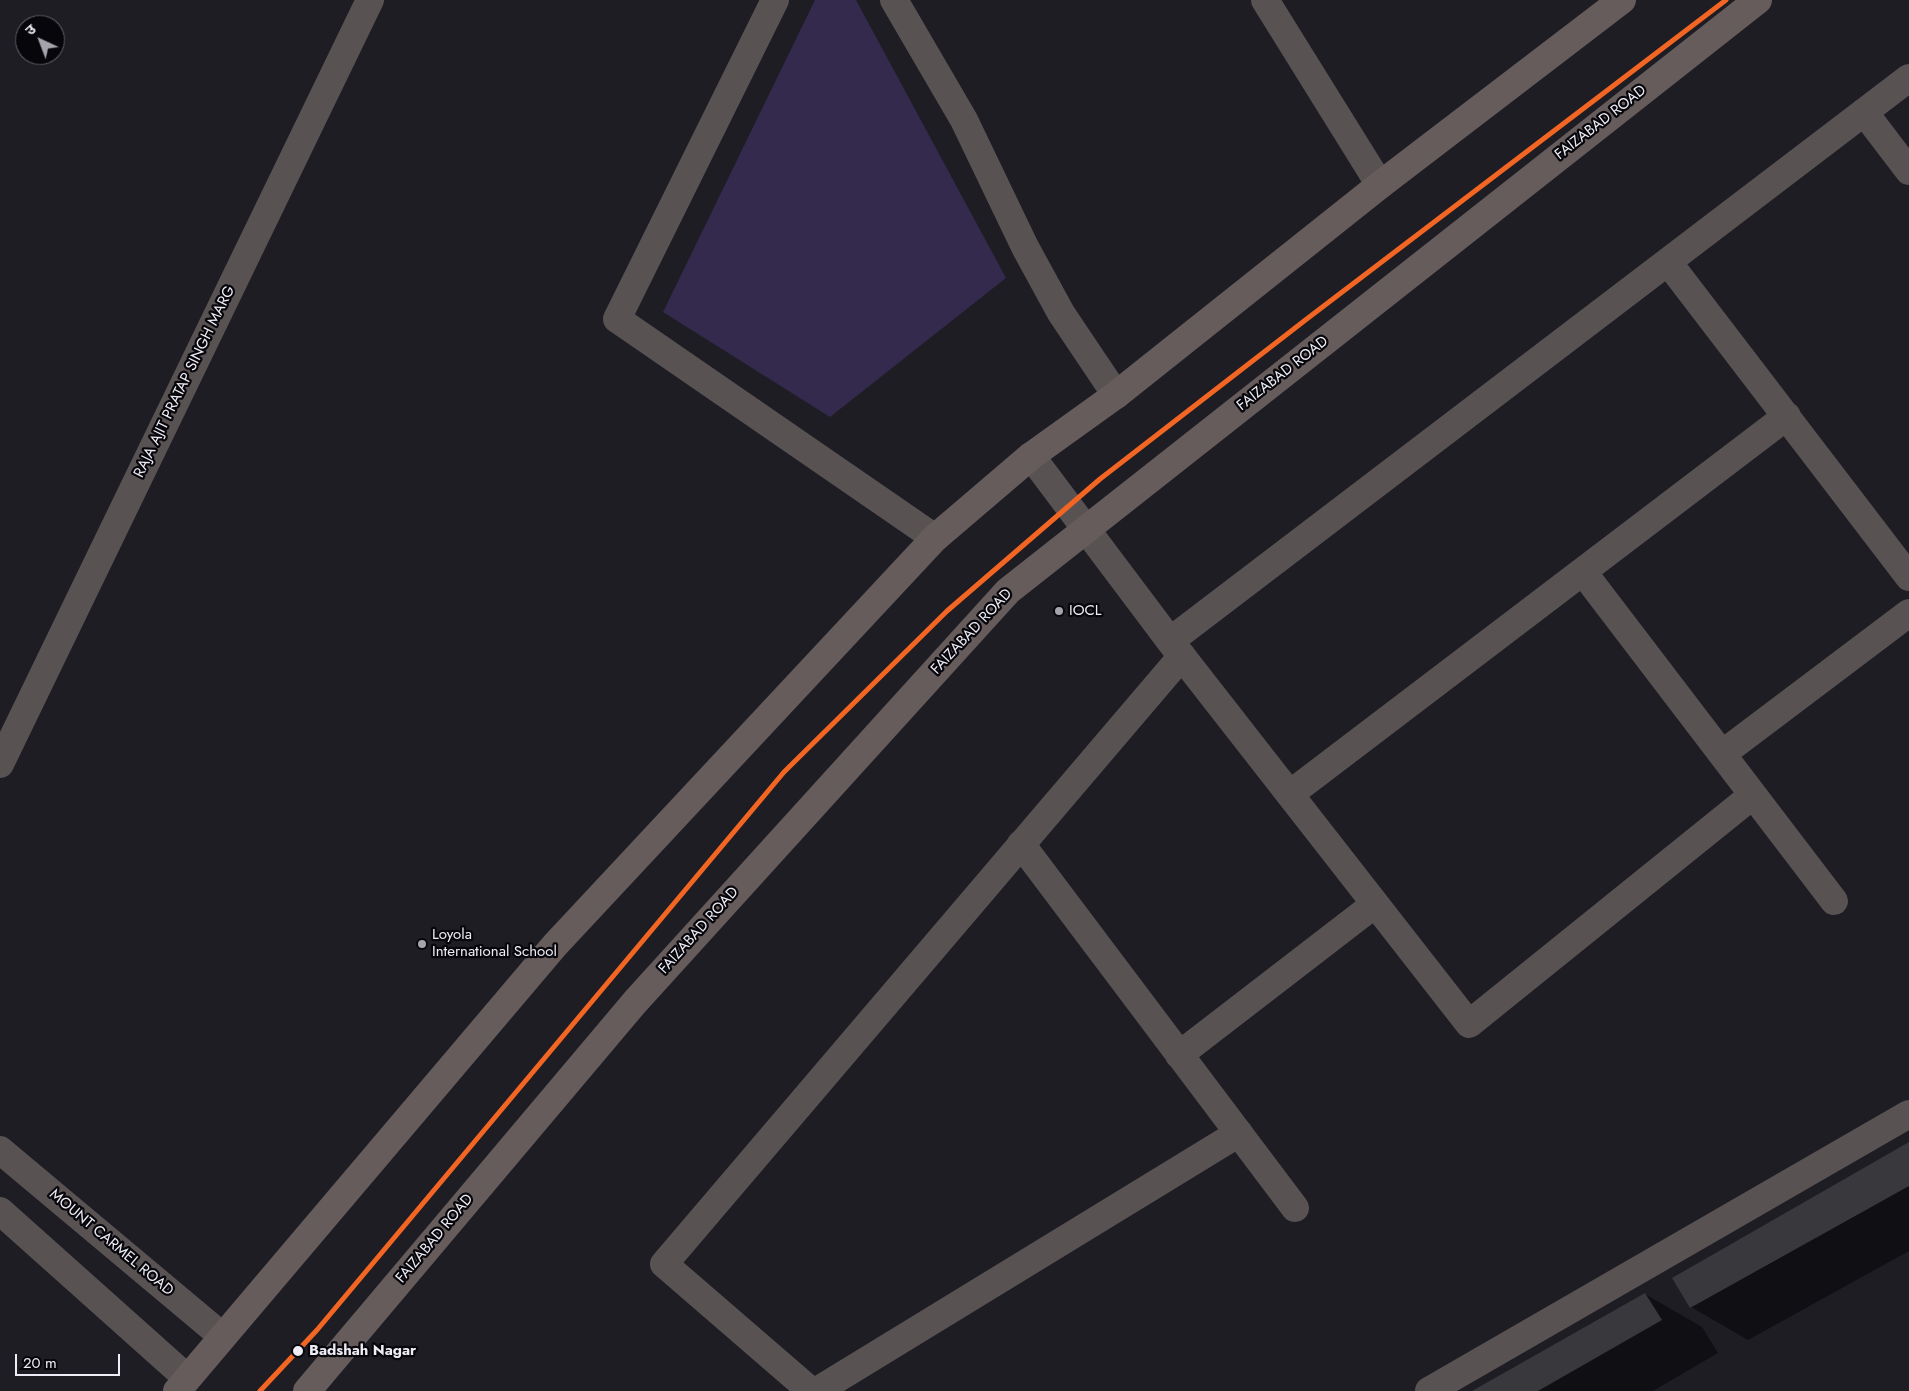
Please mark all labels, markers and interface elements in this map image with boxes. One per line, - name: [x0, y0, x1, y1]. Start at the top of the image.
- north arrow: [15, 15, 65, 65]
- text: उ: [21, 20, 40, 40]
- street label: FAIZABAD ROAD: [1552, 82, 1650, 164]
- street label: RAJA AJIT PRATAP SINGH MARG: [131, 283, 239, 481]
- street label: FAIZABAD ROAD: [1234, 333, 1332, 415]
- street label: FAIZABAD ROAD: [928, 585, 1016, 679]
- place label: IOCL: [1069, 602, 1102, 620]
- marker: IOCL: [1053, 605, 1065, 617]
- street label: FAIZABAD ROAD: [655, 884, 743, 978]
- place label: Loyola International School: [432, 926, 557, 961]
- marker: Loyola International School: [416, 938, 428, 950]
- street label: MOUNT CARMEL ROAD: [45, 1186, 177, 1300]
- street label: FAIZABAD ROAD: [393, 1191, 477, 1287]
- place label: Badshah Nagar: [309, 1342, 416, 1360]
- scale bar: [18, 1344, 122, 1376]
- marker: Badshah Nagar: [291, 1344, 305, 1358]
- text: 20 m: [23, 1352, 57, 1374]

